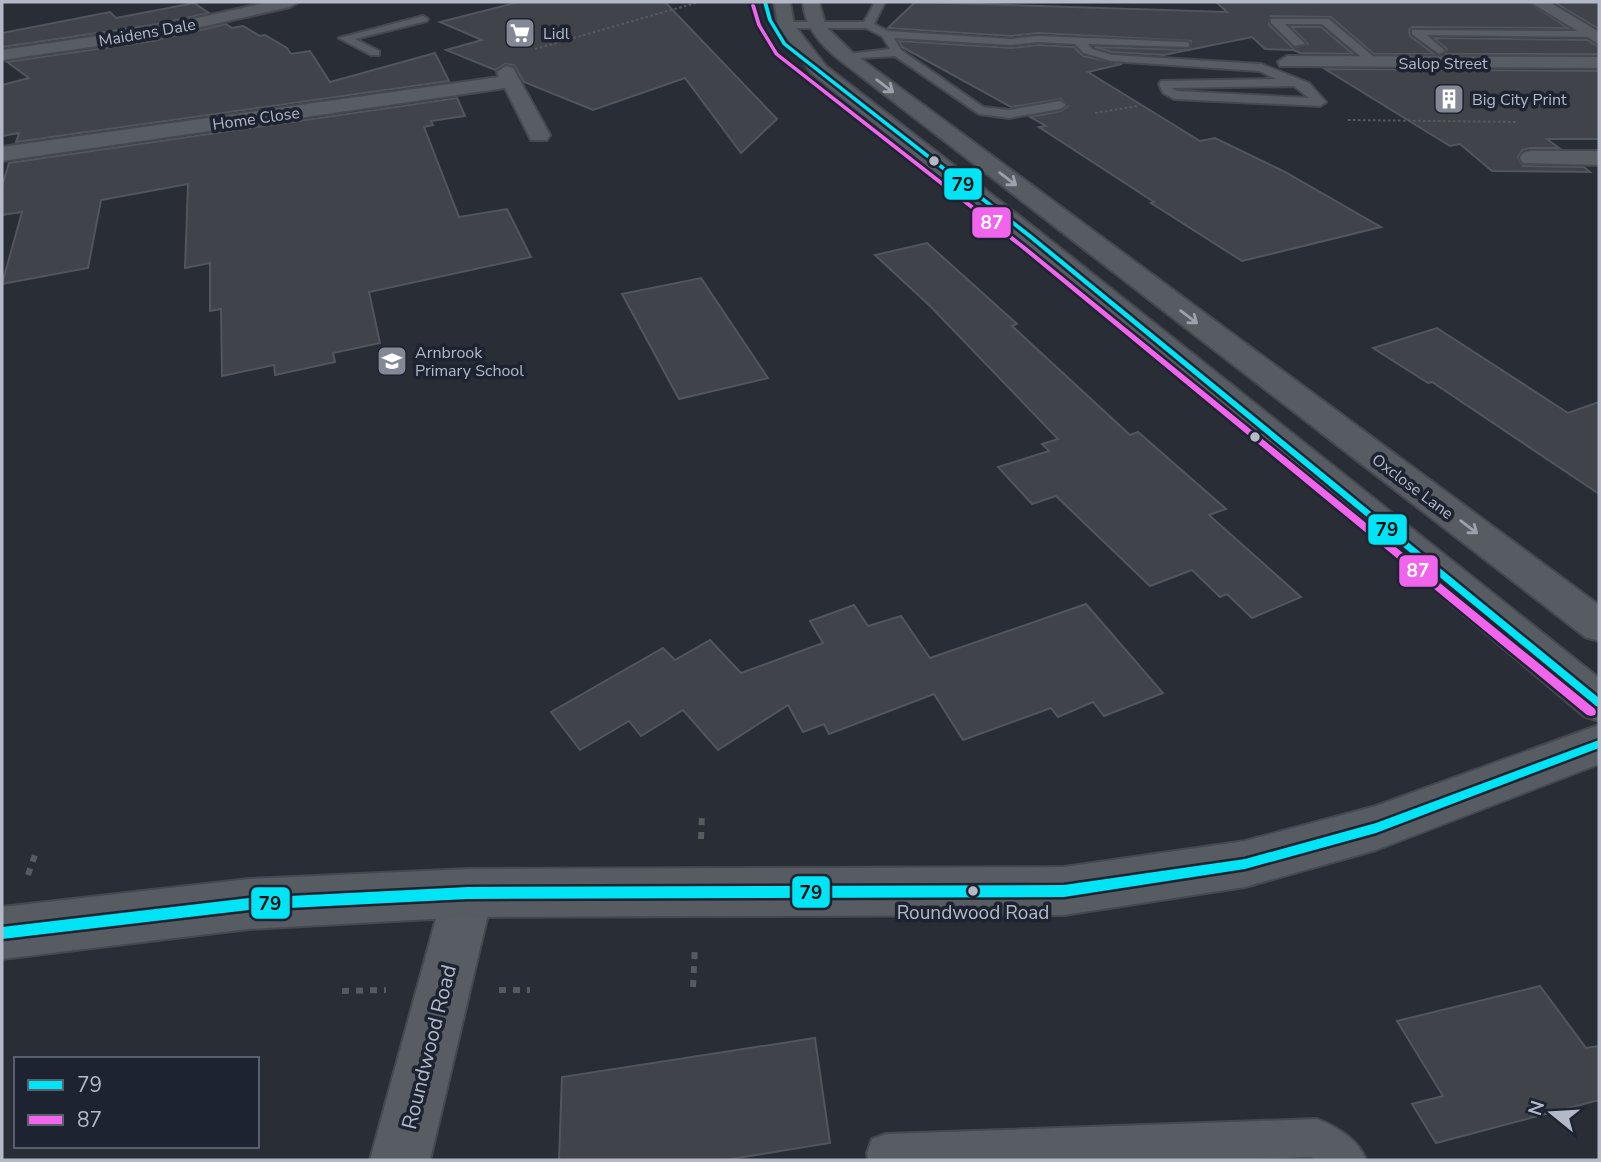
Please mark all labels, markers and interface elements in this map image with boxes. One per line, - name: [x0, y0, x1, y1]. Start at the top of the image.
- street label: Maidens Dale: [97, 14, 197, 52]
- supermarket icon: Lidl: [503, 16, 537, 50]
- place label: Lidl: [543, 23, 570, 45]
- street label: Salop Street: [1399, 53, 1488, 75]
- one-way arrow: [876, 79, 894, 94]
- building icon: Big City Print: [1432, 82, 1466, 116]
- place label: Big City Print: [1472, 89, 1567, 111]
- street label: Home Close: [211, 102, 301, 136]
- unlabelled marker: [927, 154, 941, 168]
- line badge: 79: [943, 167, 983, 201]
- text: 79: [952, 172, 974, 198]
- one-way arrow: [998, 172, 1017, 187]
- line badge: 87: [971, 206, 1012, 239]
- text: 87: [981, 210, 1003, 236]
- one-way arrow: [1180, 309, 1198, 324]
- place label: Arnbrook Primary School: [415, 342, 524, 382]
- school or university icon: Arnbrook Primary School: [375, 344, 409, 378]
- unlabelled marker: [1248, 430, 1262, 444]
- street label: Oxclose Lane: [1367, 449, 1458, 525]
- line badge: 79: [1367, 513, 1408, 546]
- text: 79: [1376, 517, 1398, 543]
- one-way arrow: [1459, 520, 1478, 535]
- line badge: 87: [1398, 554, 1439, 588]
- text: 87: [1407, 558, 1429, 584]
- line badge: 79: [791, 875, 831, 909]
- text: 79: [800, 880, 822, 906]
- marker: Roundwood Road: [966, 884, 980, 898]
- line badge: 79: [250, 886, 291, 920]
- text: 79: [259, 891, 281, 917]
- place label: Roundwood Road: [897, 900, 1049, 926]
- street label: Roundwood Road: [395, 962, 463, 1132]
- legend: [14, 1057, 259, 1148]
- text: 79: [77, 1071, 102, 1099]
- north arrow: [1517, 1078, 1587, 1148]
- text: N: [1522, 1097, 1551, 1119]
- text: 87: [77, 1106, 102, 1134]

